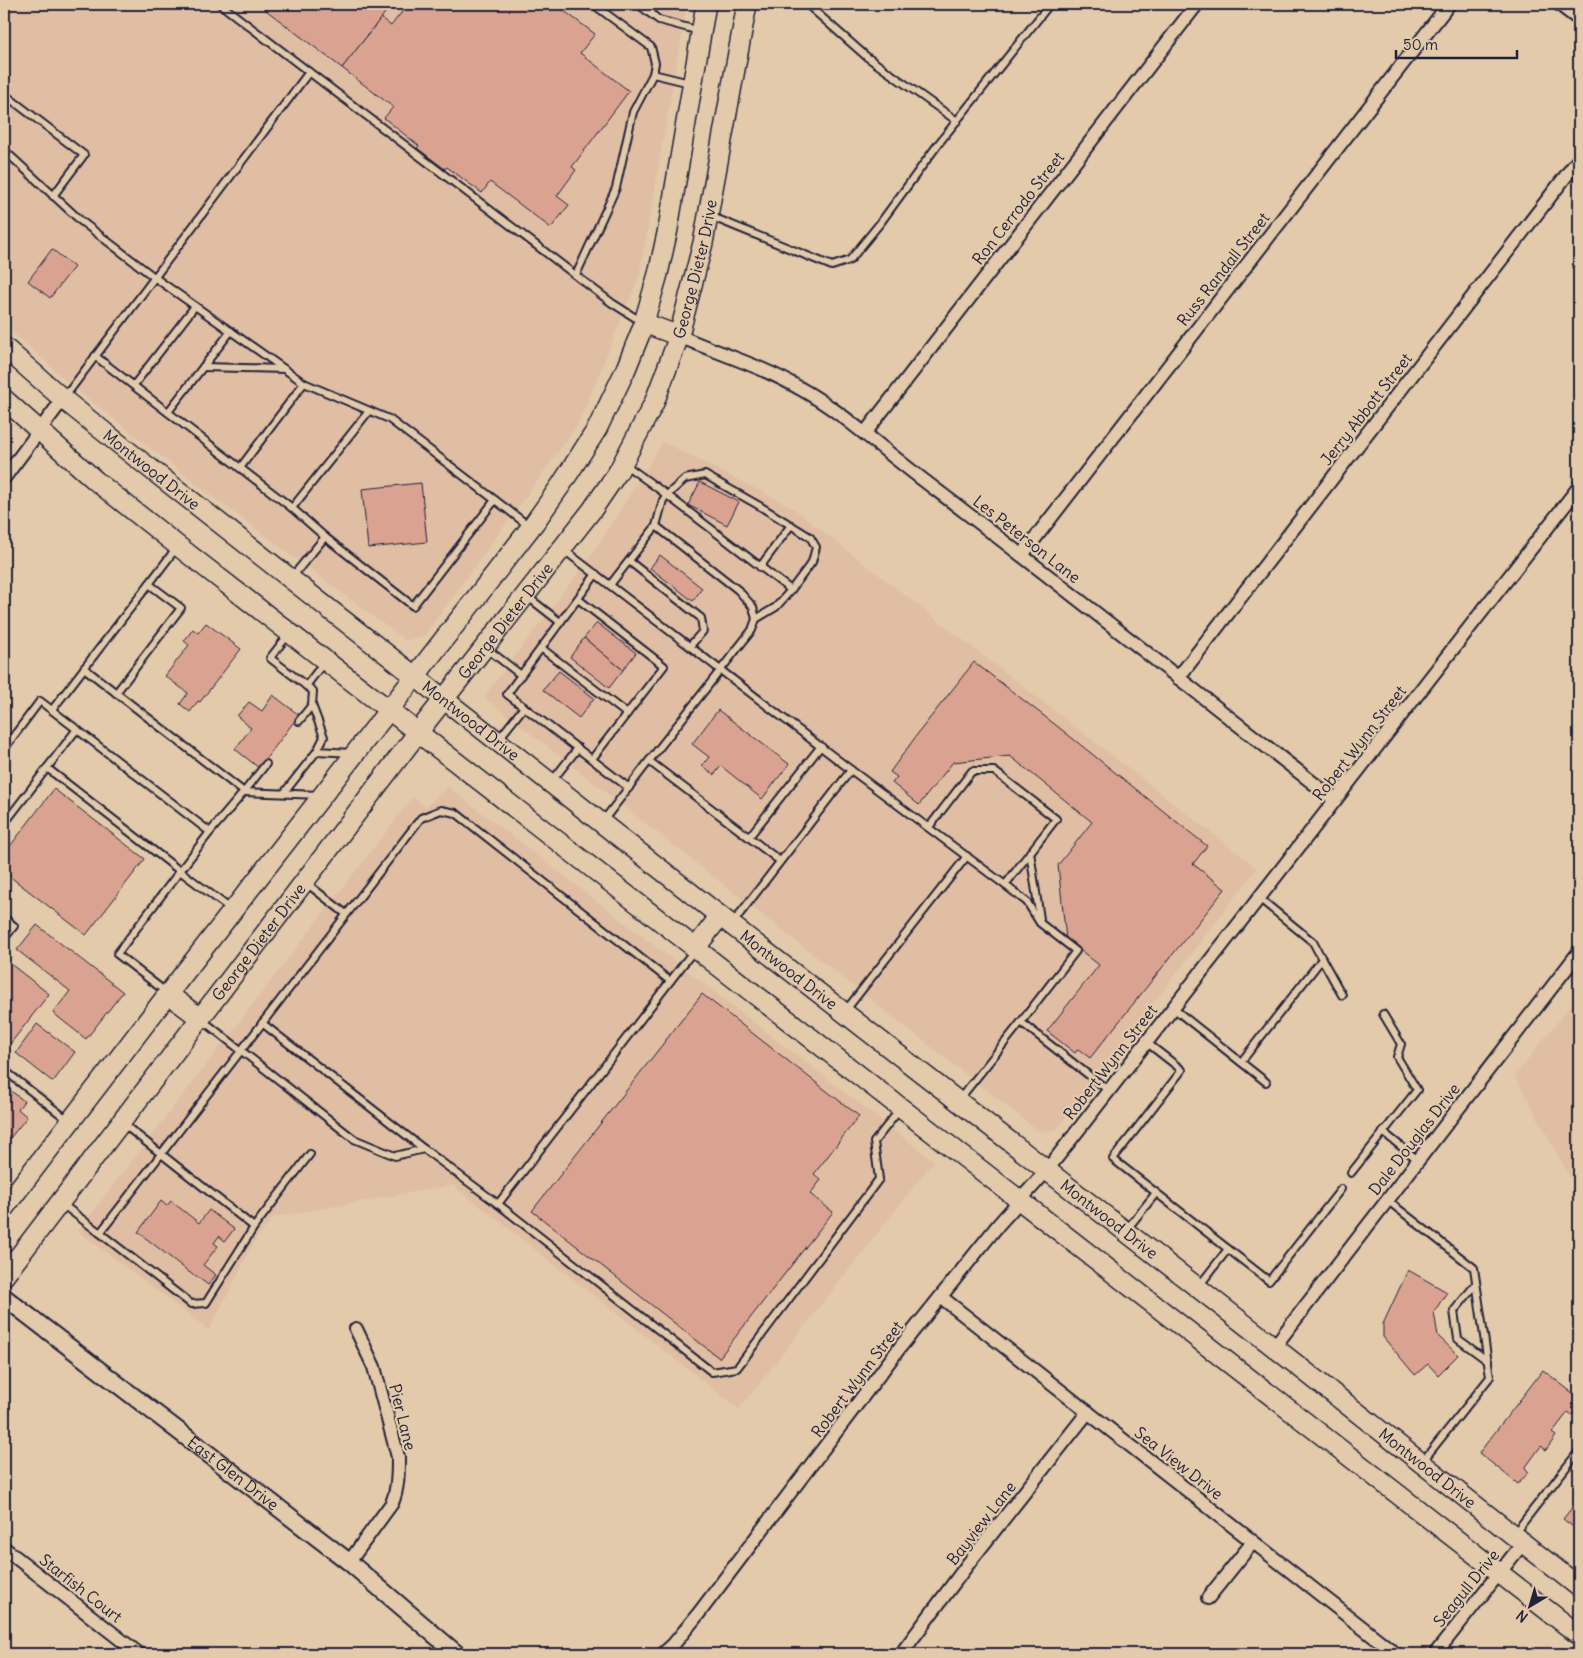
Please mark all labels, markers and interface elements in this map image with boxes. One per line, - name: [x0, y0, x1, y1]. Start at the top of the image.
- scale bar: [1396, 28, 1517, 60]
- text: 50 m: [1403, 35, 1438, 54]
- street label: Ron Cerrodo Street: [968, 147, 1069, 268]
- street label: George Dieter Drive: [669, 198, 721, 341]
- street label: Russ Randall Street: [1172, 208, 1274, 330]
- street label: Jerry Abbott Street: [1316, 348, 1416, 469]
- street label: Montwood Drive: [99, 425, 204, 514]
- street label: Les Peterson Lane: [969, 491, 1085, 587]
- street label: George Dieter Drive: [453, 558, 557, 683]
- street label: Montwood Drive: [418, 676, 524, 765]
- street label: Robert Wynn Street: [1308, 681, 1411, 805]
- street label: George Dieter Drive: [207, 879, 310, 1005]
- street label: Montwood Drive: [736, 925, 842, 1014]
- street label: Robert Wynn Street: [1059, 1000, 1162, 1124]
- street label: Dale Douglas Drive: [1364, 1079, 1464, 1199]
- street label: Montwood Drive: [1057, 1175, 1162, 1263]
- street label: Robert Wynn Street: [807, 1316, 908, 1441]
- street label: Pier Lane: [385, 1382, 421, 1452]
- street label: Sea View Drive: [1131, 1422, 1227, 1504]
- street label: Montwood Drive: [1375, 1423, 1480, 1512]
- street label: East Glen Drive: [184, 1432, 283, 1514]
- street label: Bayview Lane: [942, 1477, 1020, 1569]
- street label: Seagull Drive: [1429, 1545, 1503, 1631]
- street label: Starfish Court: [36, 1550, 127, 1627]
- north arrow: [1506, 1580, 1556, 1630]
- text: N: [1513, 1606, 1531, 1626]

